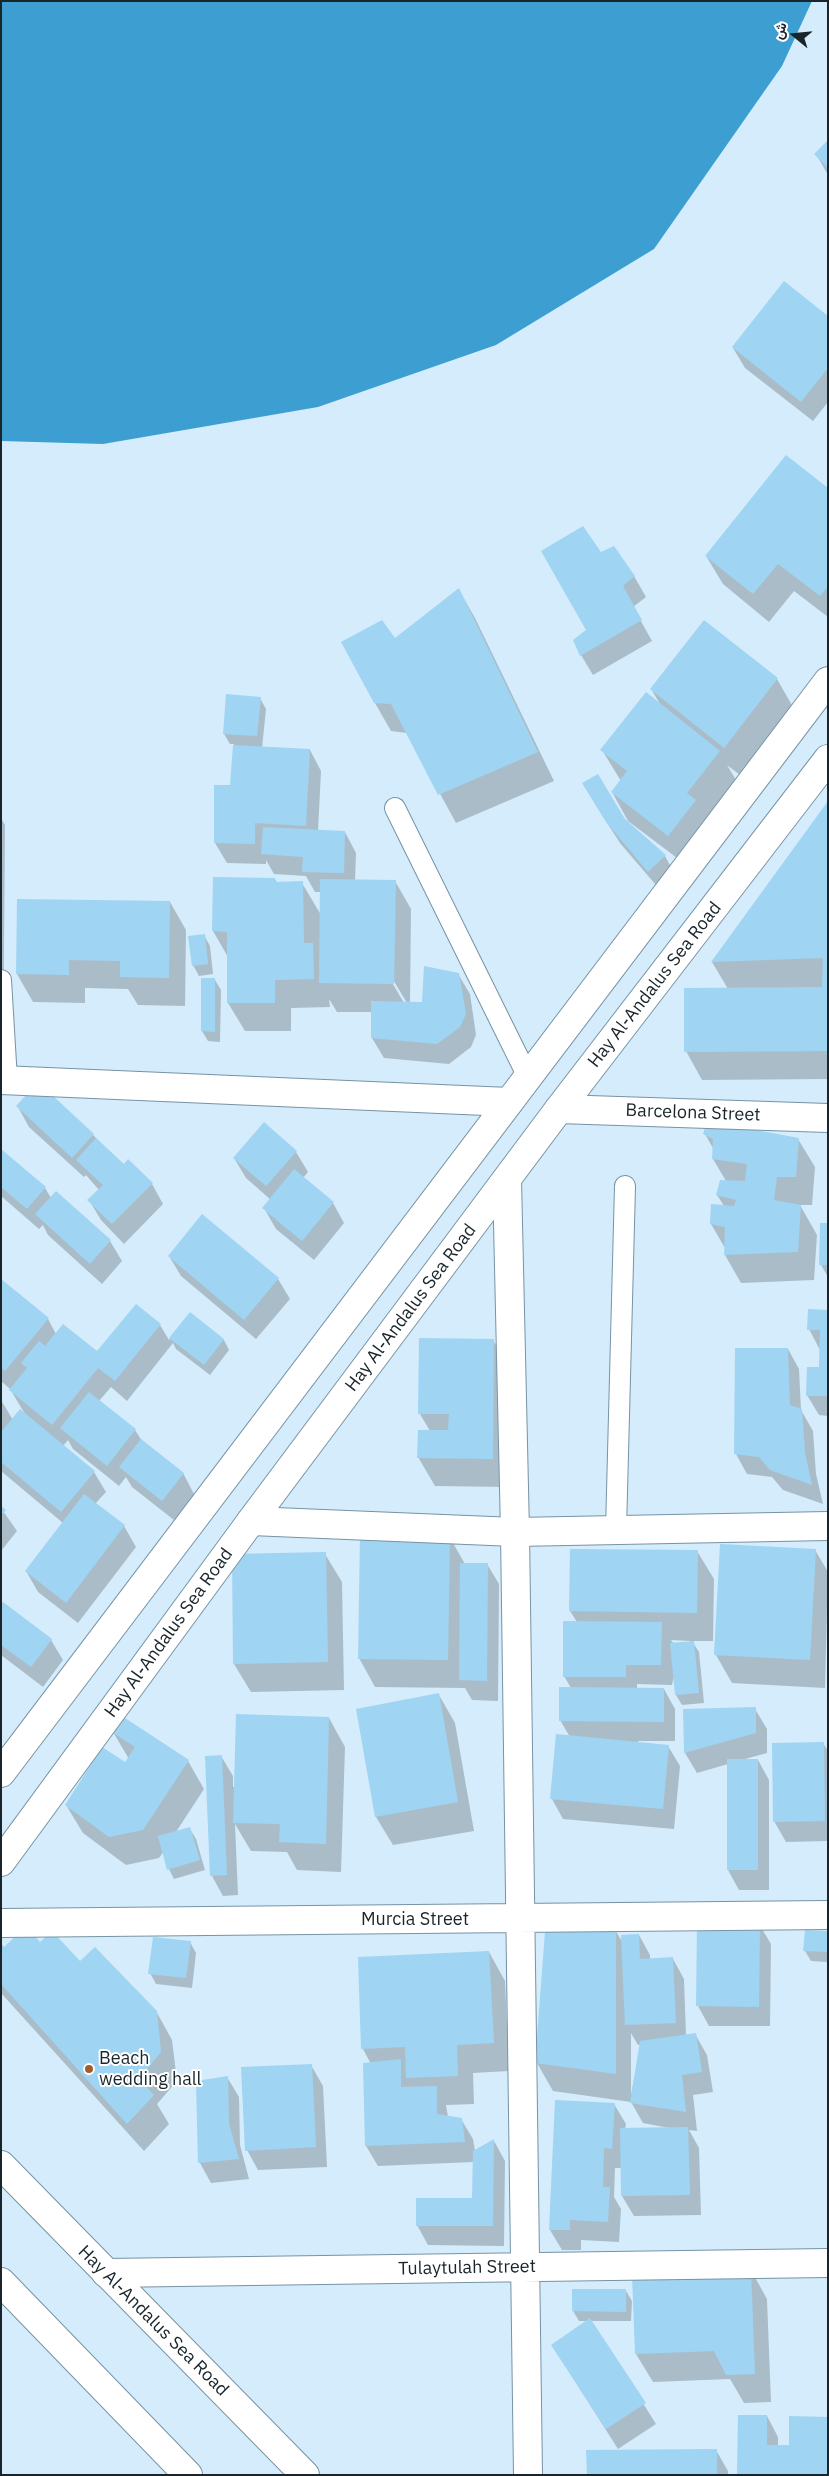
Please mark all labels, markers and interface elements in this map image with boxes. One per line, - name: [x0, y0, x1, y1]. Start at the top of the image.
- north arrow: [769, 10, 819, 60]
- text: ش: [769, 20, 791, 41]
- street label: Hay Al-Andalus Sea Road: [584, 898, 726, 1072]
- street label: Barcelona Street: [625, 1100, 761, 1126]
- street label: Hay Al-Andalus Sea Road: [341, 1220, 481, 1396]
- street label: Hay Al-Andalus Sea Road: [100, 1544, 238, 1722]
- street label: Murcia Street: [361, 1909, 469, 1931]
- place label: Beach wedding hall: [99, 2048, 202, 2090]
- marker: Beach wedding hall: [83, 2063, 95, 2075]
- street label: Hay Al-Andalus Sea Road: [73, 2241, 233, 2401]
- street label: Tulaytulah Street: [398, 2256, 536, 2280]

